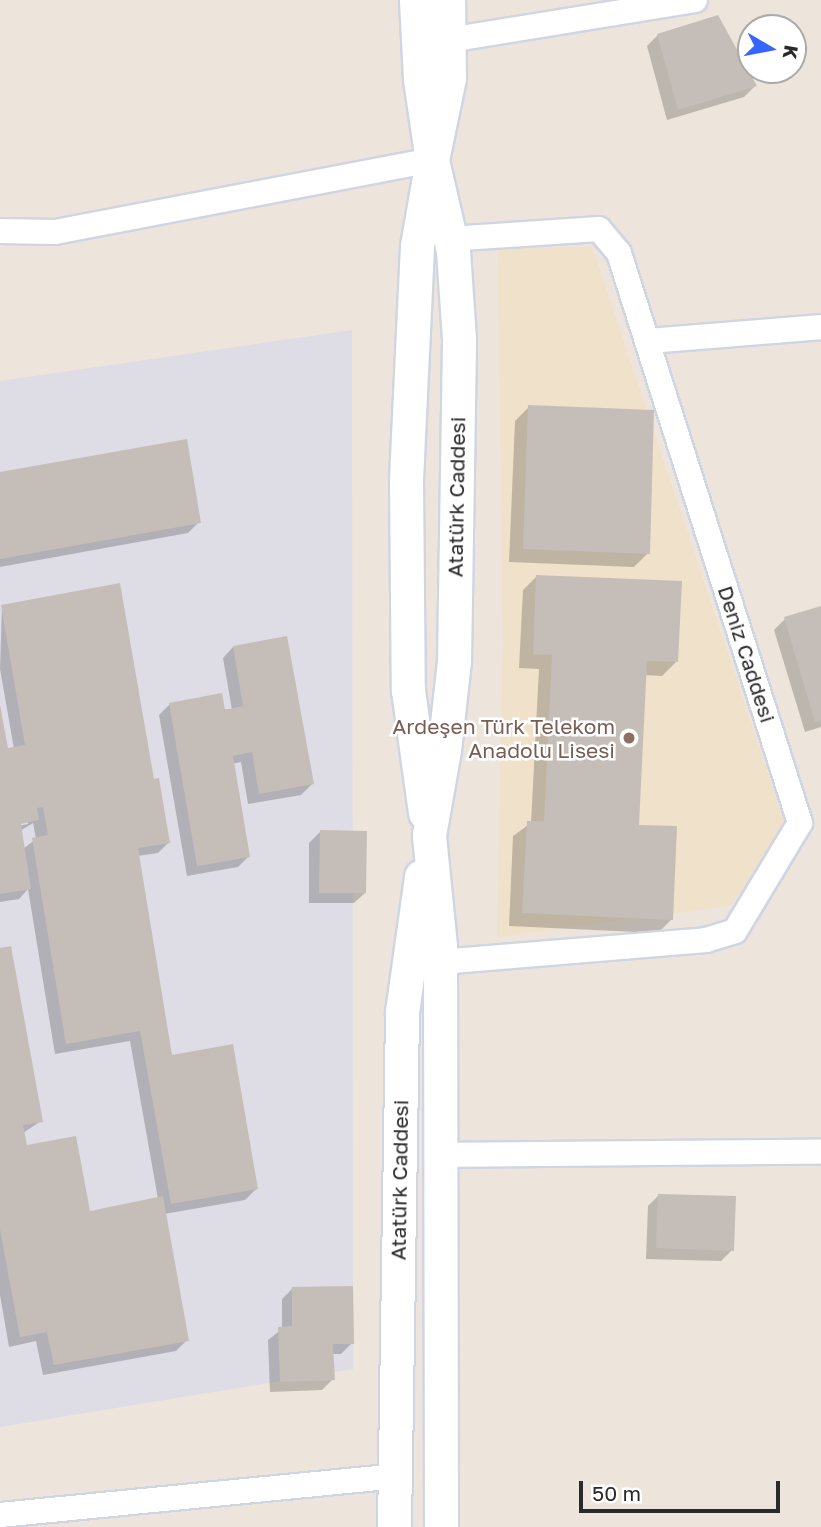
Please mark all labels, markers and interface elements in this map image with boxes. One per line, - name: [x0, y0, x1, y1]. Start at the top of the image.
- north arrow: [737, 14, 807, 84]
- text: K: [779, 44, 804, 61]
- street label: Atatürk Caddesi: [442, 416, 470, 578]
- street label: Deniz Caddesi: [713, 582, 781, 726]
- place label: Ardeşen Türk Telekom Anadolu Lisesi: [392, 713, 615, 763]
- marker: Ardeşen Türk Telekom Anadolu Lisesi: [621, 730, 637, 746]
- street label: Atatürk Caddesi: [385, 1099, 413, 1261]
- scale bar: [583, 1468, 784, 1512]
- text: 50 m: [592, 1480, 641, 1506]

